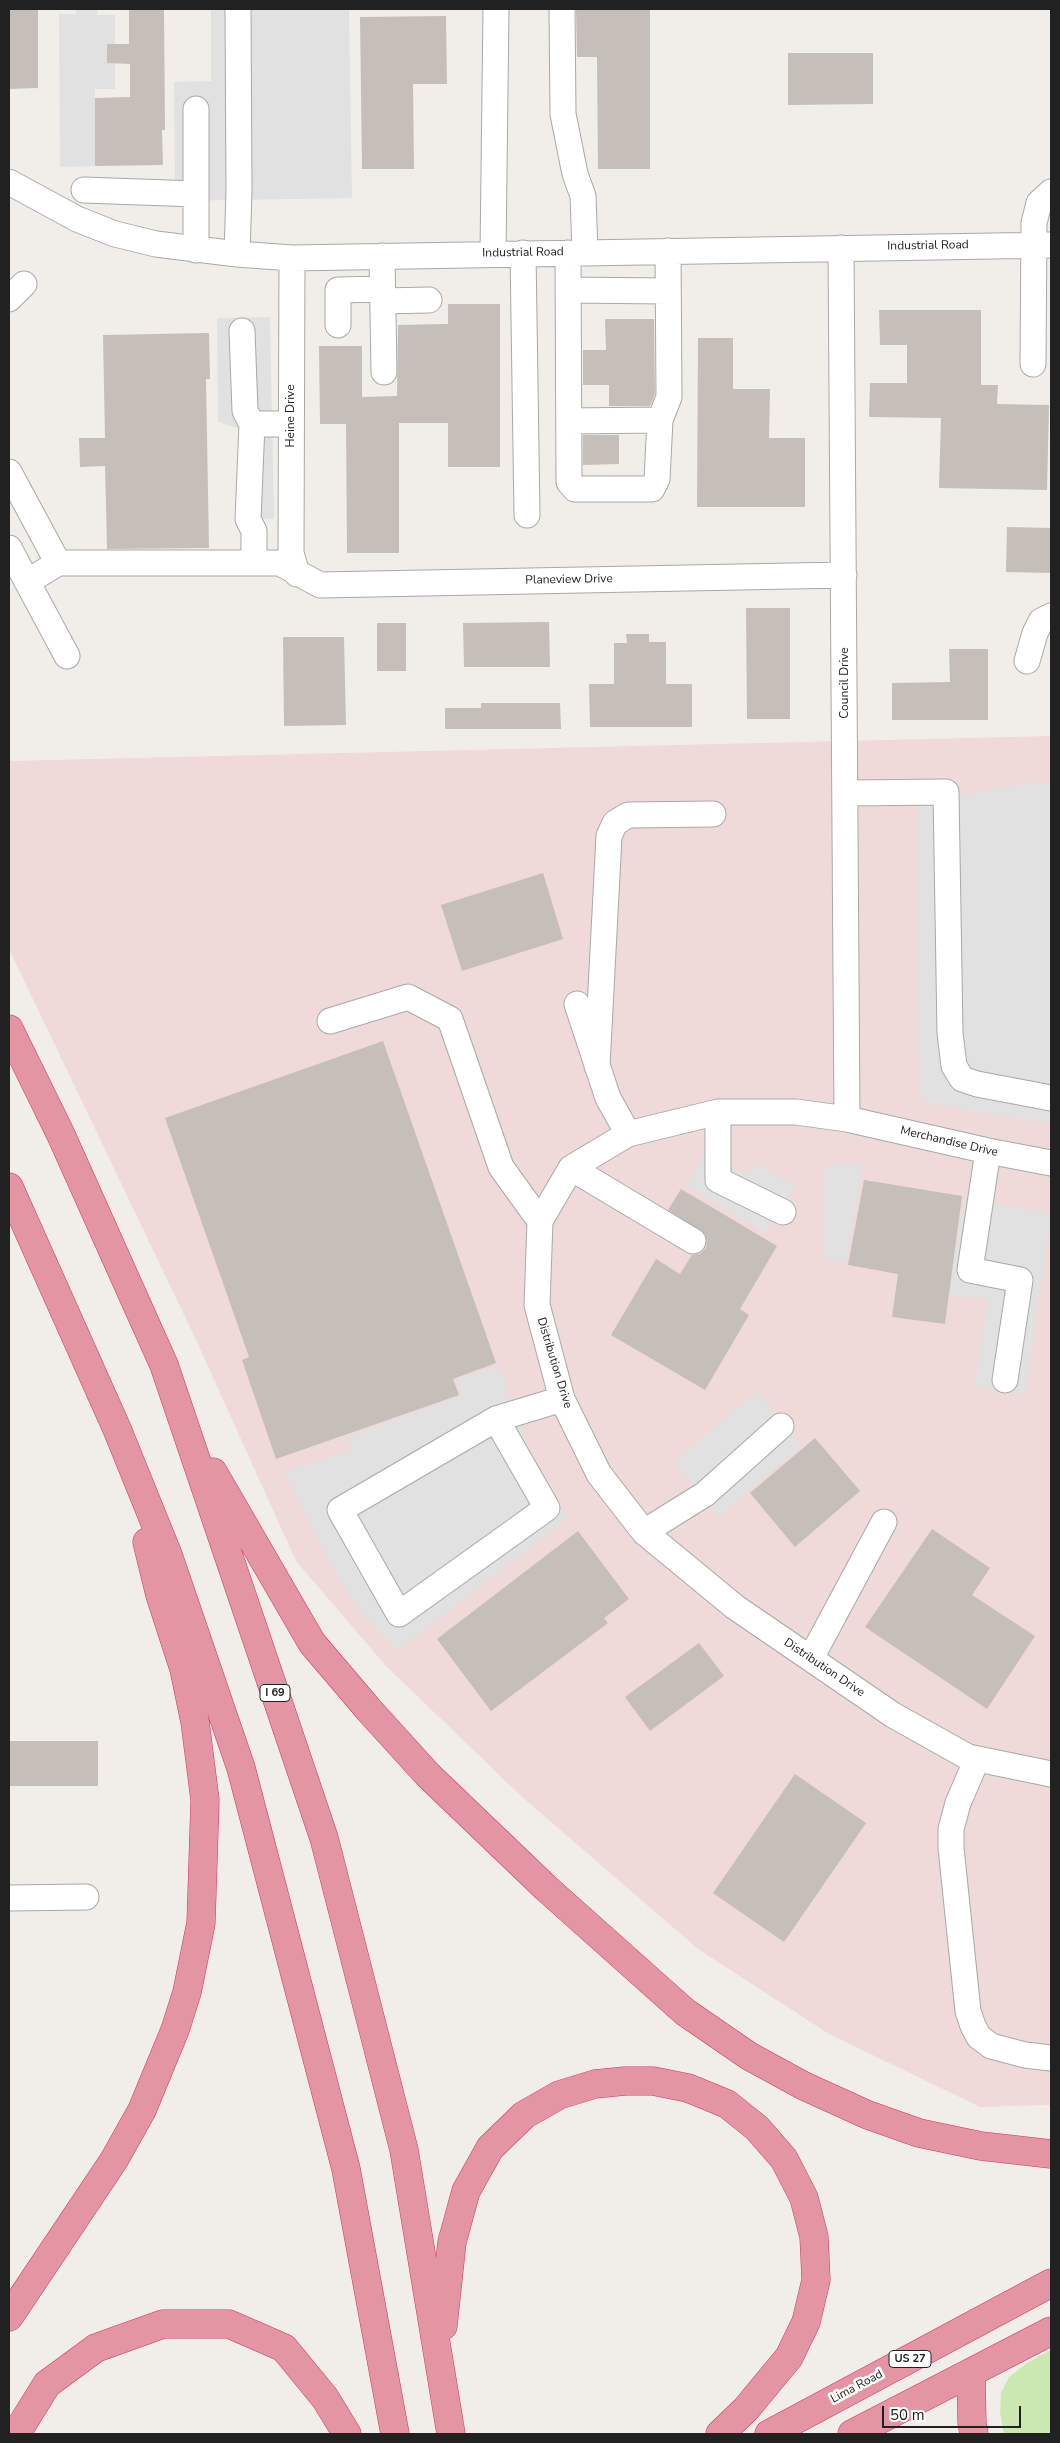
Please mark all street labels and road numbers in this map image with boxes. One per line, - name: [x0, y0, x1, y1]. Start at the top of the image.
- street label: Industrial Road: [887, 238, 969, 254]
- street label: Industrial Road: [482, 245, 564, 261]
- street label: Heine Drive: [284, 384, 298, 448]
- street label: Planeview Drive: [525, 572, 613, 588]
- street label: Council Drive: [838, 647, 852, 719]
- street label: Merchandise Drive: [899, 1124, 999, 1160]
- street label: Distribution Drive: [533, 1316, 575, 1410]
- street label: Distribution Drive: [781, 1636, 867, 1700]
- road number: I 69: [260, 1685, 290, 1702]
- road number: US 27: [889, 2350, 931, 2368]
- street label: Lima Road: [828, 2367, 886, 2407]

